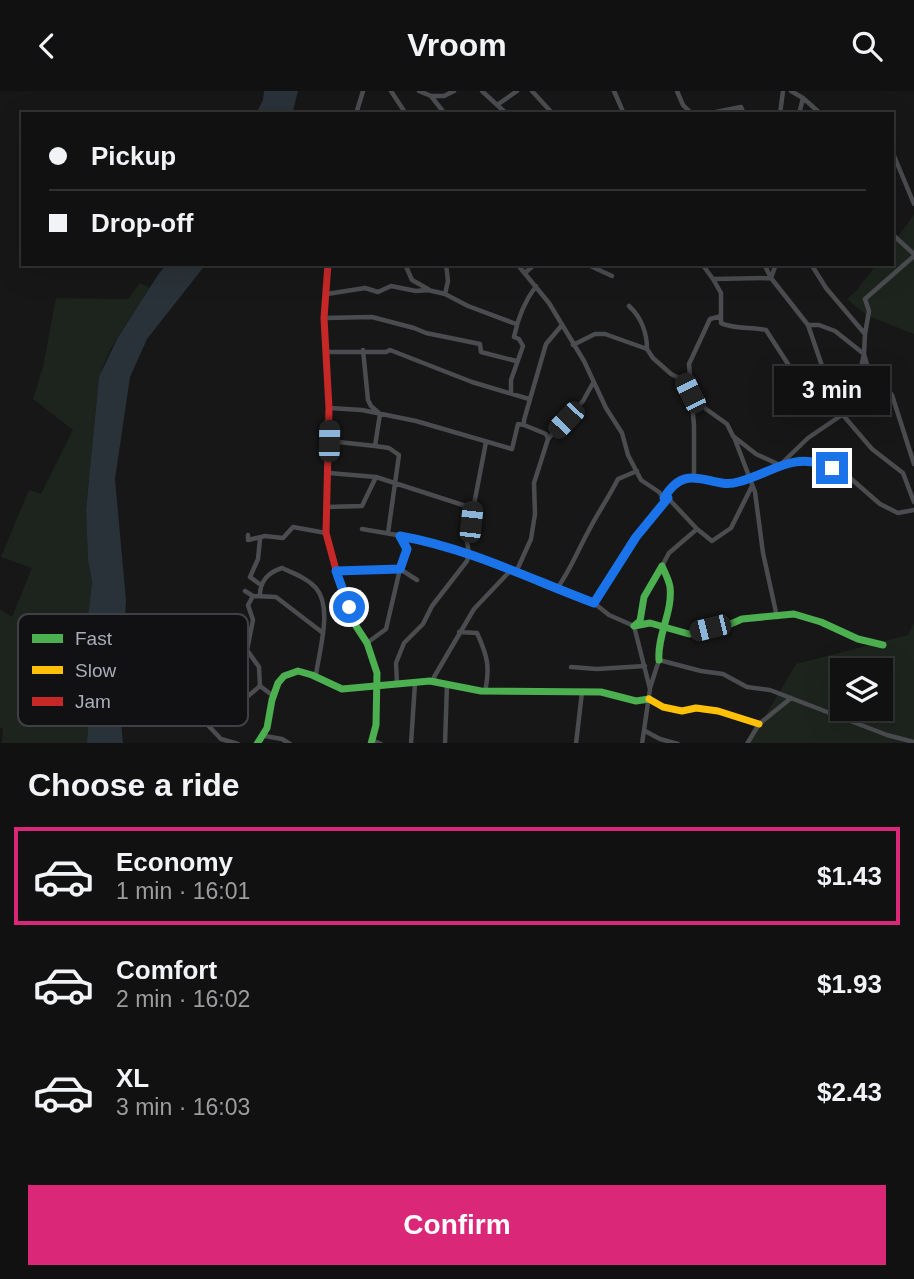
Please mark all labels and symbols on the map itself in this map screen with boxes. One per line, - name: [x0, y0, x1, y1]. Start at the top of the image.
- callout: 3 min: [774, 367, 890, 415]
- car: [672, 370, 709, 416]
- car: [544, 398, 589, 442]
- car: [319, 420, 340, 462]
- route end: [816, 452, 848, 484]
- car: [459, 500, 484, 544]
- route start: [333, 591, 365, 623]
- car: [688, 613, 733, 643]
- legend: [18, 614, 248, 726]
- text: Fast: [75, 628, 113, 649]
- text: Slow: [75, 660, 116, 681]
- text: Jam: [75, 691, 111, 712]

